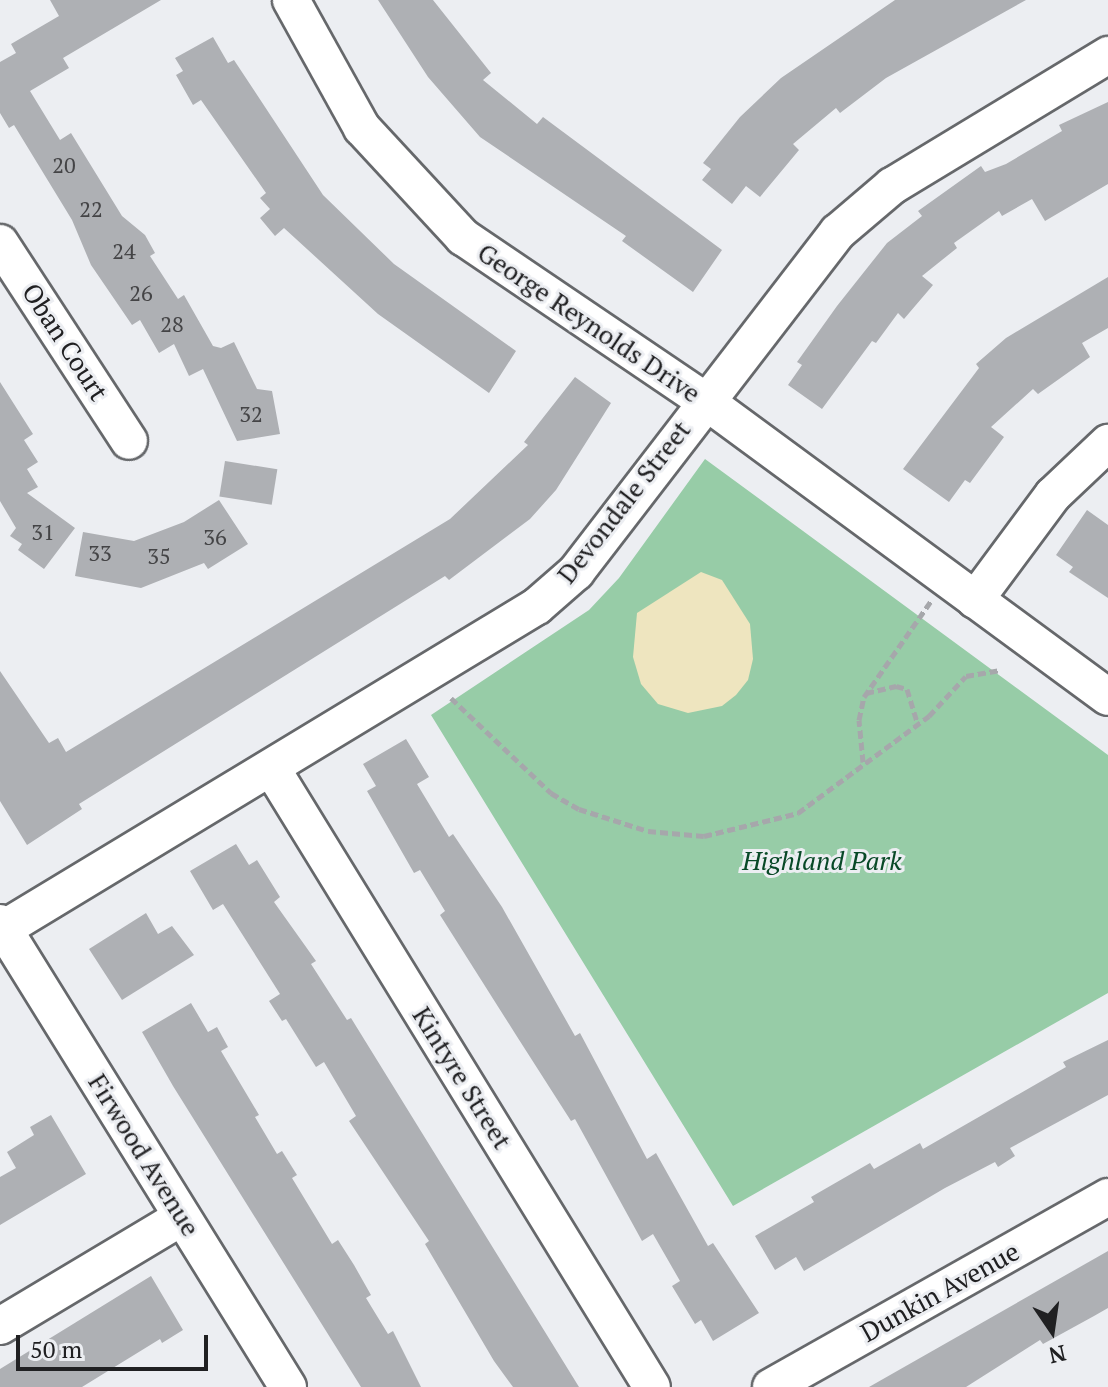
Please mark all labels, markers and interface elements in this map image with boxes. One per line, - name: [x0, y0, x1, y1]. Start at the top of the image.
- house number: 20: [52, 152, 76, 178]
- house number: 22: [79, 196, 103, 222]
- street label: George Reynolds Drive: [472, 237, 706, 409]
- house number: 24: [112, 238, 136, 264]
- street label: Oban Court: [16, 278, 114, 406]
- house number: 26: [129, 280, 153, 306]
- house number: 28: [160, 311, 184, 337]
- house number: 32: [239, 401, 263, 427]
- street label: Devondale Street: [551, 414, 697, 590]
- house number: 31: [31, 519, 55, 545]
- house number: 36: [203, 524, 227, 550]
- house number: 33: [88, 540, 112, 566]
- house number: 35: [147, 543, 171, 569]
- park label: Highland Park: [742, 845, 902, 877]
- street label: Kintyre Street: [406, 1001, 518, 1155]
- street label: Firwood Avenue: [82, 1068, 206, 1242]
- street label: Dunkin Avenue: [855, 1235, 1025, 1349]
- north arrow: [1012, 1291, 1092, 1371]
- scale bar: [20, 1319, 212, 1369]
- text: 50 m: [30, 1333, 82, 1365]
- text: N: [1046, 1339, 1069, 1371]

